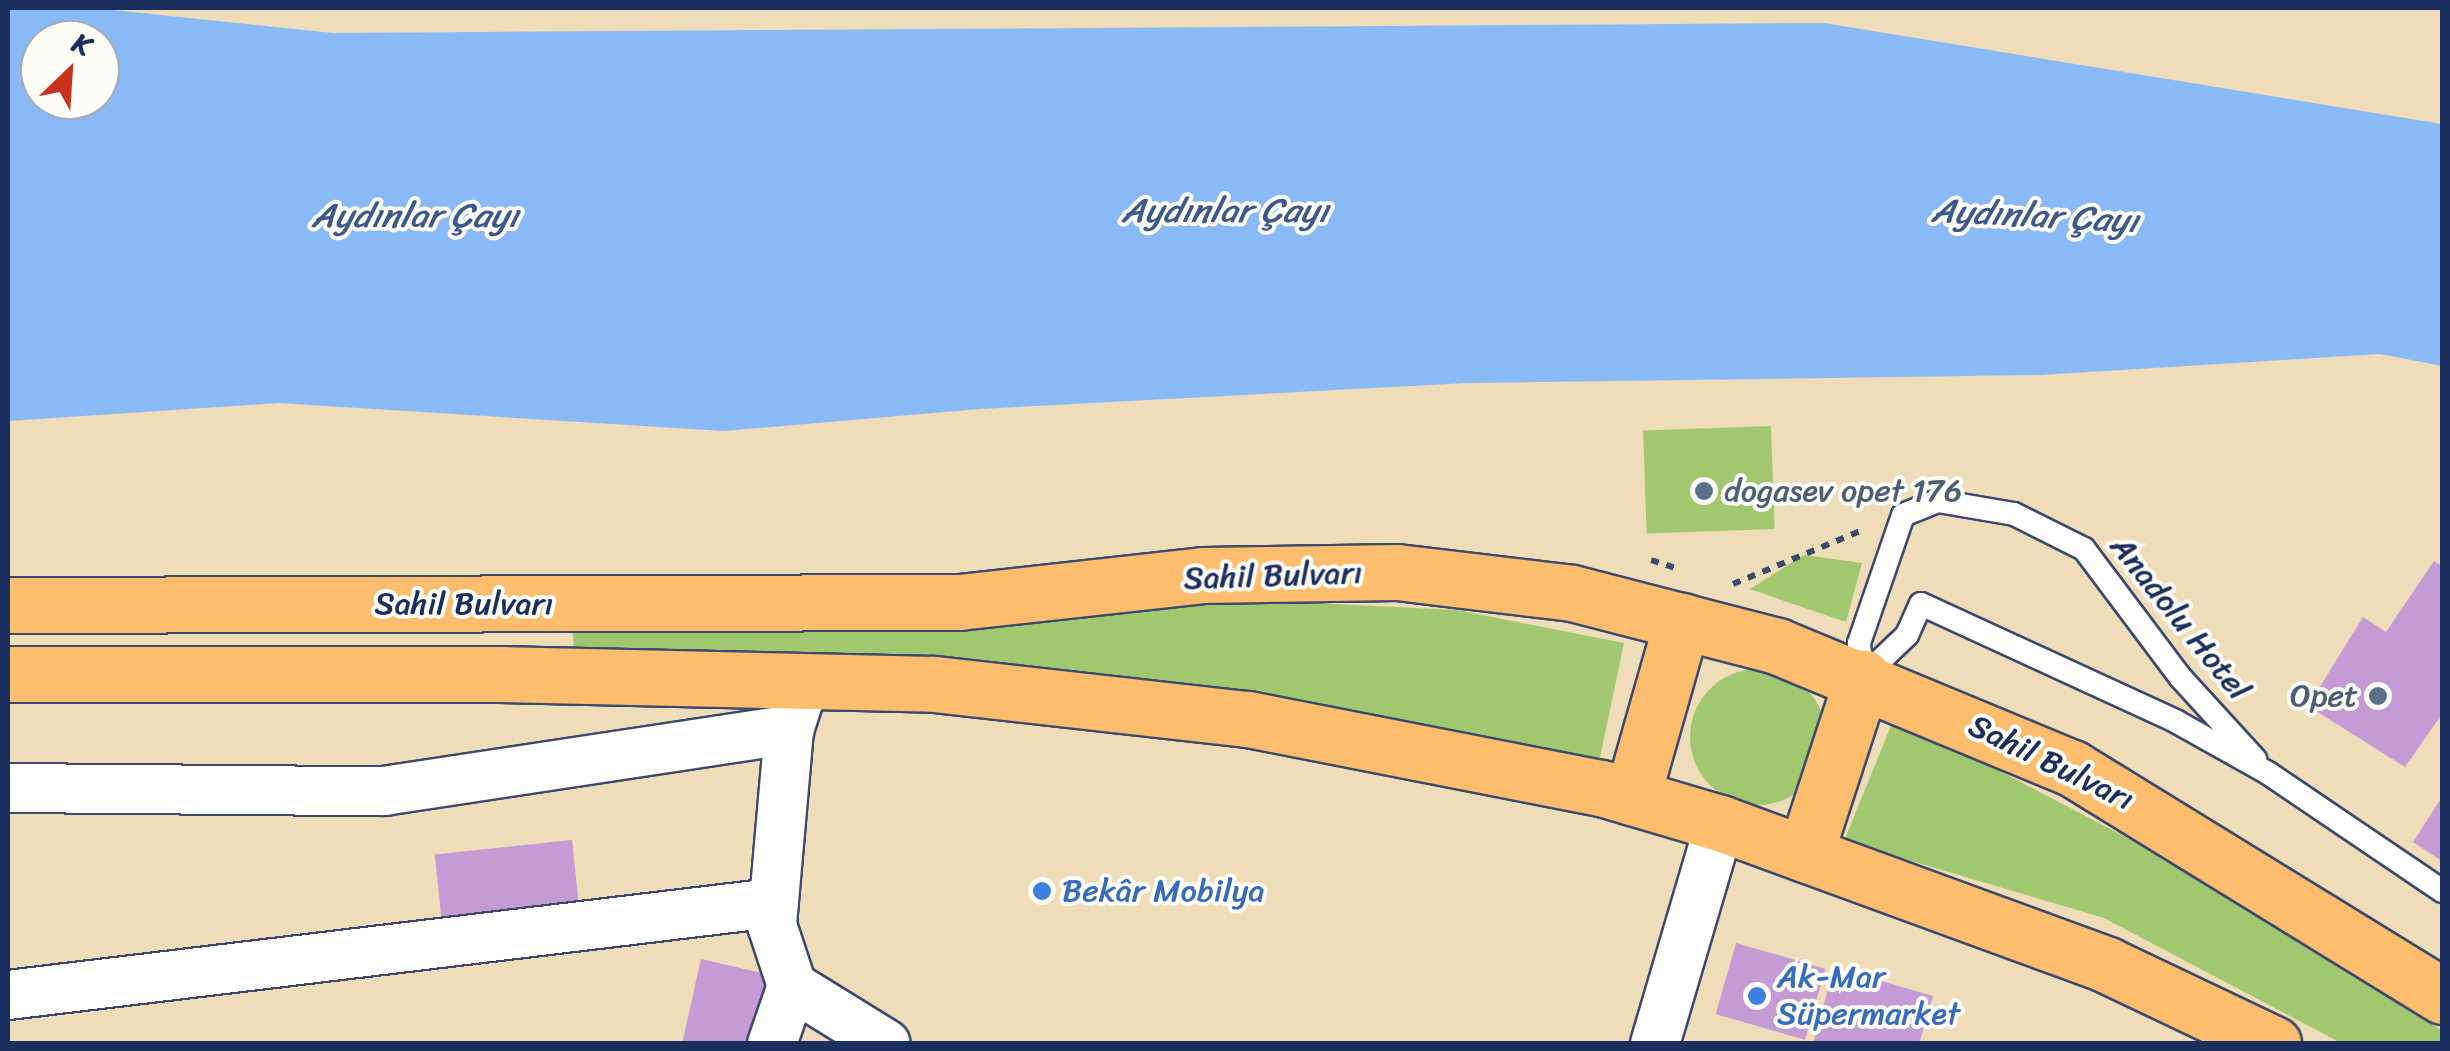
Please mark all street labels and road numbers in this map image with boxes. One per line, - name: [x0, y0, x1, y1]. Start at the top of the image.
- street label: Anadolu Hotel: [2102, 528, 2258, 708]
- street label: Sahil Bulvarı: [1183, 554, 1363, 598]
- street label: Sahil Bulvarı: [375, 585, 553, 623]
- street label: Sahil Bulvarı: [1962, 707, 2140, 819]

